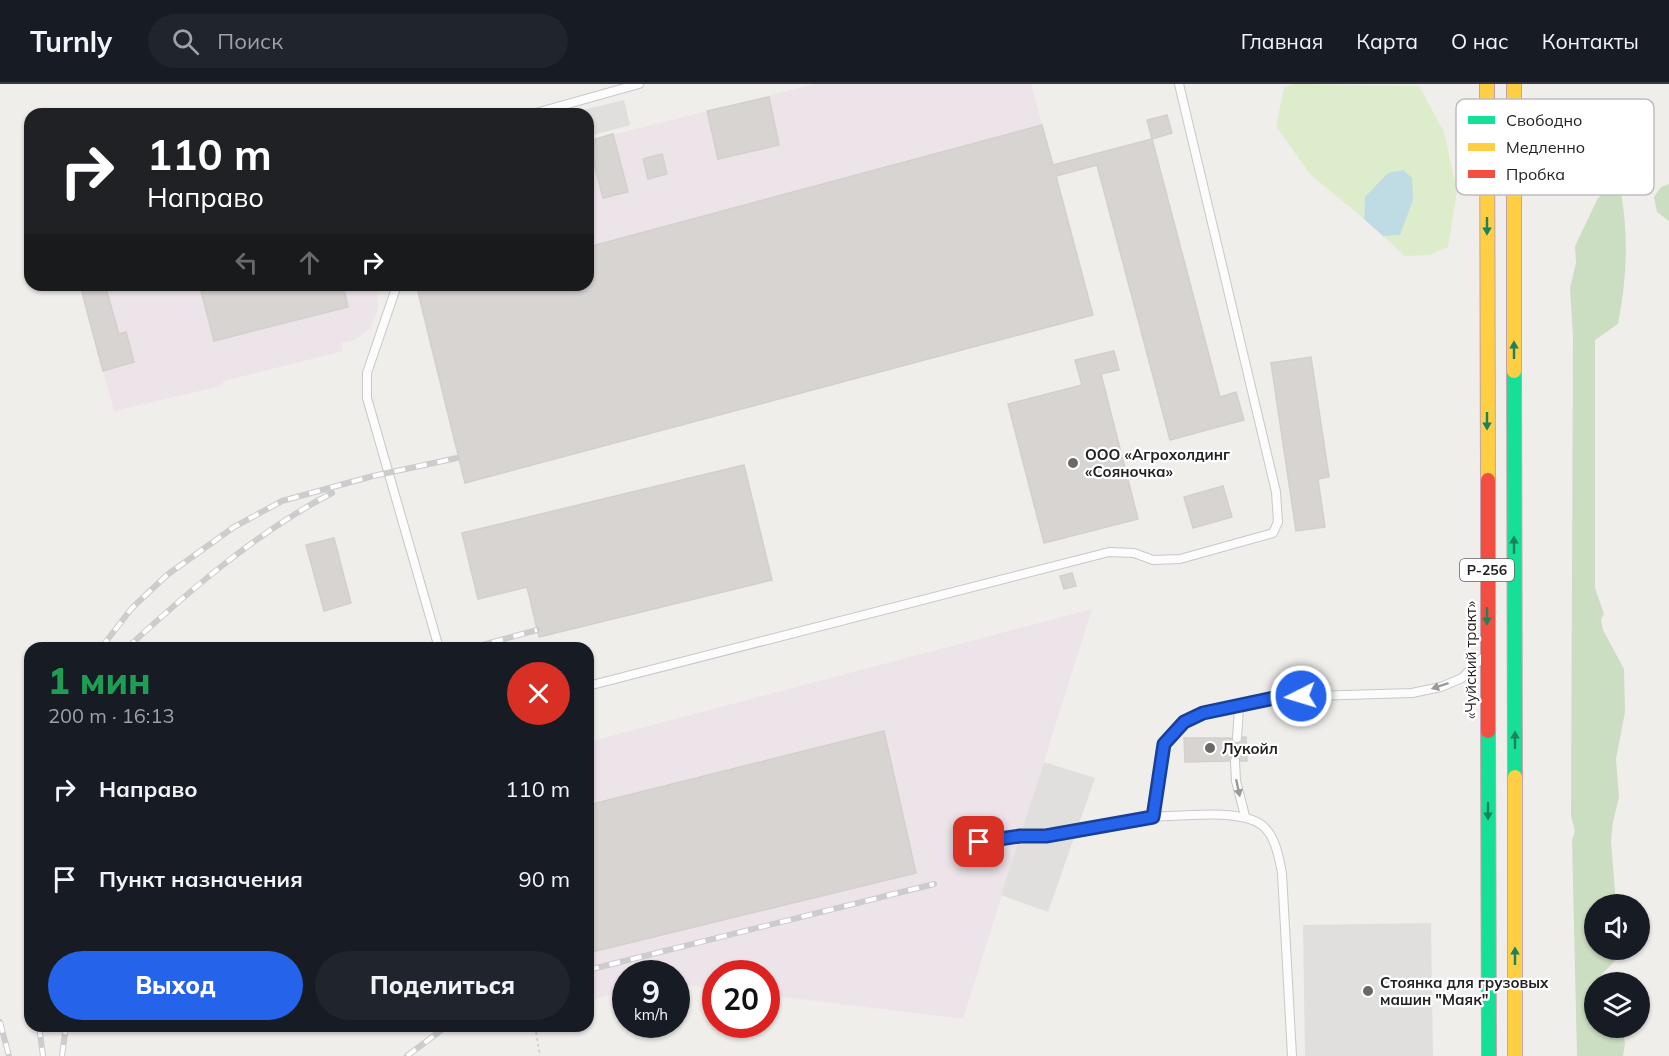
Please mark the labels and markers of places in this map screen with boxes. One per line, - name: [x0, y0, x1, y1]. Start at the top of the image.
- place label: ООО «Агрохолдинг «Сояночка»: [1085, 445, 1230, 481]
- marker: ООО «Агрохолдинг «Сояночка»: [1066, 456, 1080, 470]
- place label: Лукойл: [1222, 739, 1278, 758]
- marker: Лукойл: [1203, 741, 1217, 755]
- pin: [953, 816, 1004, 867]
- place label: Стоянка для грузовых машин "Маяк": [1380, 973, 1549, 1009]
- marker: Стоянка для грузовых машин "Маяк": [1361, 984, 1375, 998]

